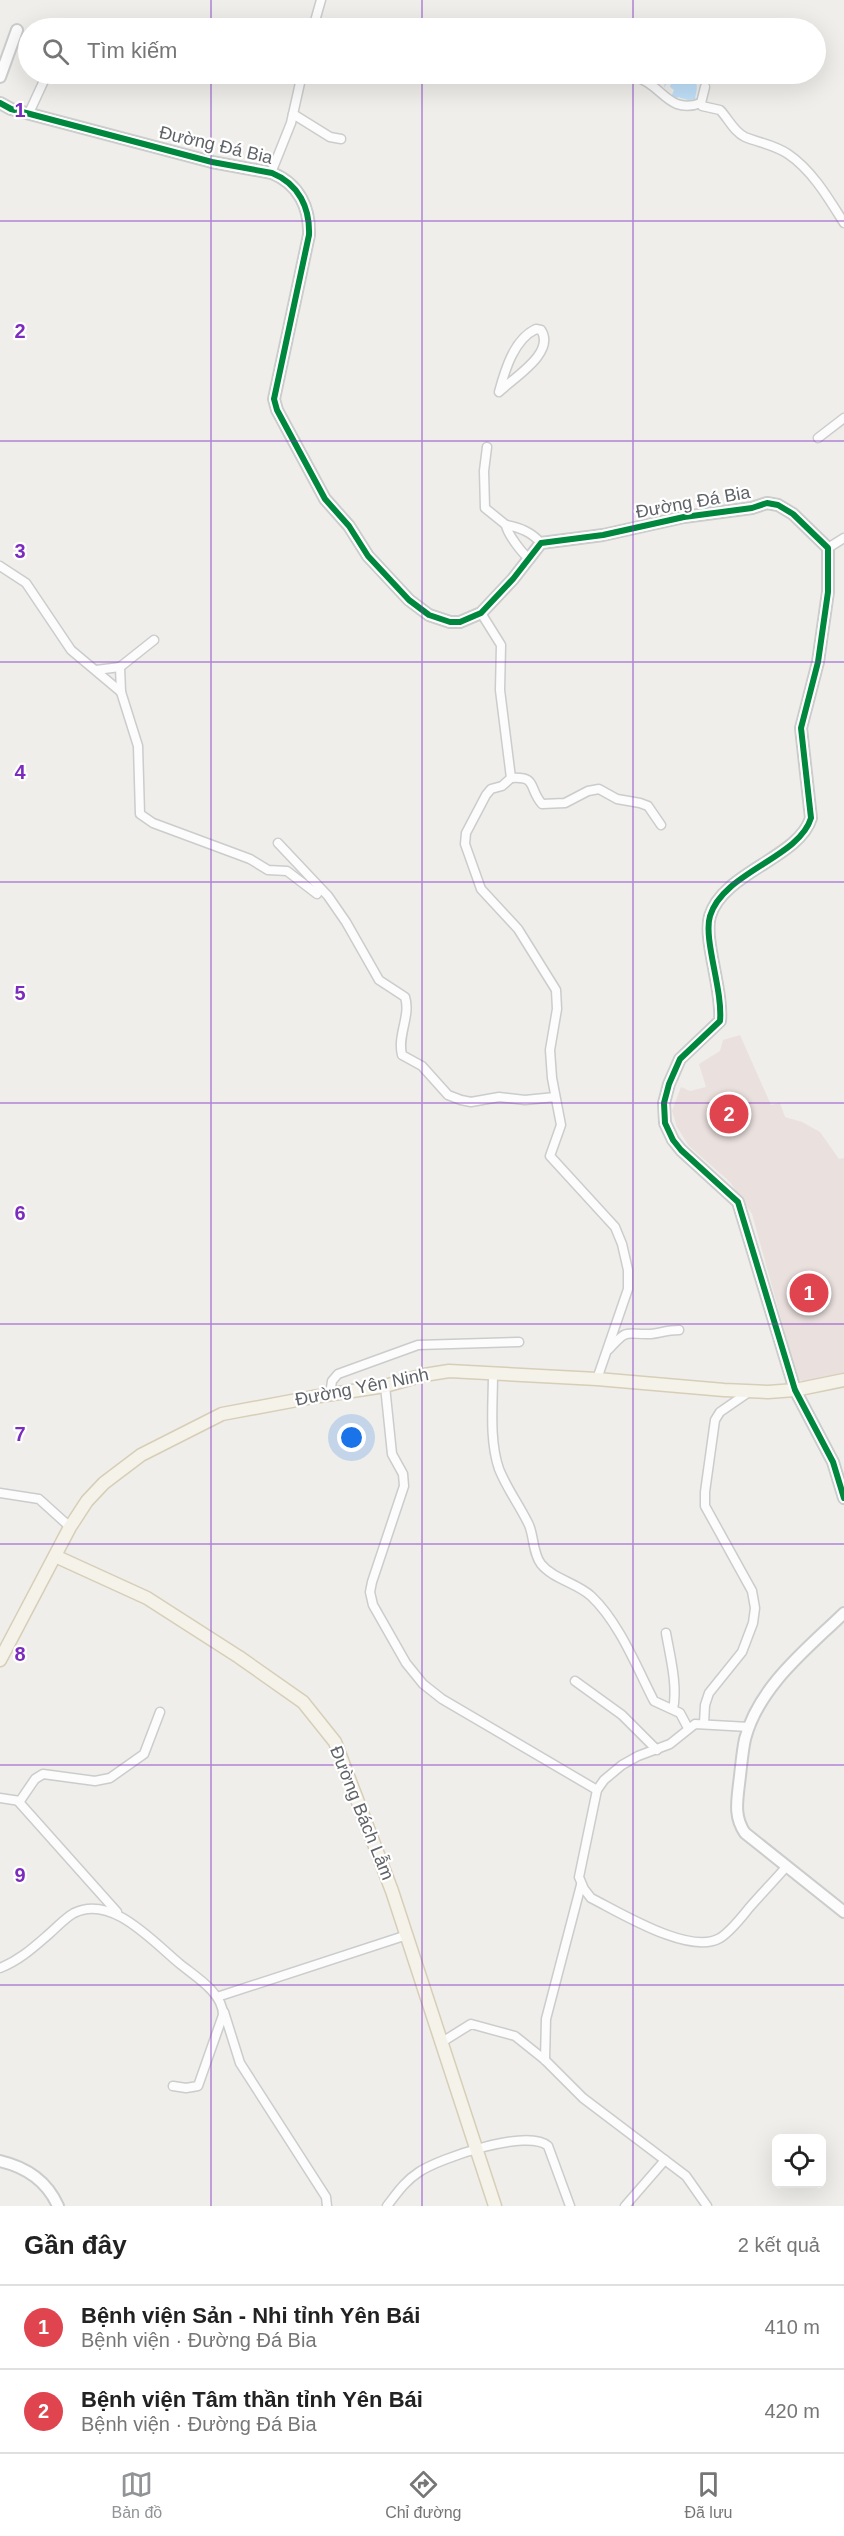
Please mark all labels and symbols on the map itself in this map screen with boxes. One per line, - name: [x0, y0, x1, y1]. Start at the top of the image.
- text: 1: [14, 99, 26, 121]
- street label: Đường Đá Bia: [157, 122, 276, 168]
- text: 2: [14, 320, 26, 342]
- street label: Đường Đá Bia: [634, 482, 753, 522]
- text: 3: [14, 540, 26, 562]
- text: 4: [14, 761, 26, 783]
- text: 5: [14, 982, 26, 1004]
- pin: 2: [710, 1092, 748, 1136]
- text: 6: [14, 1202, 26, 1224]
- pin: 1: [790, 1270, 828, 1316]
- street label: Đường Yên Ninh: [294, 1364, 430, 1410]
- text: 7: [14, 1423, 26, 1445]
- your location: [337, 1423, 366, 1452]
- text: 8: [14, 1643, 26, 1665]
- street label: Đường Bách Lẫm: [326, 1743, 399, 1883]
- text: 9: [14, 1864, 26, 1886]

